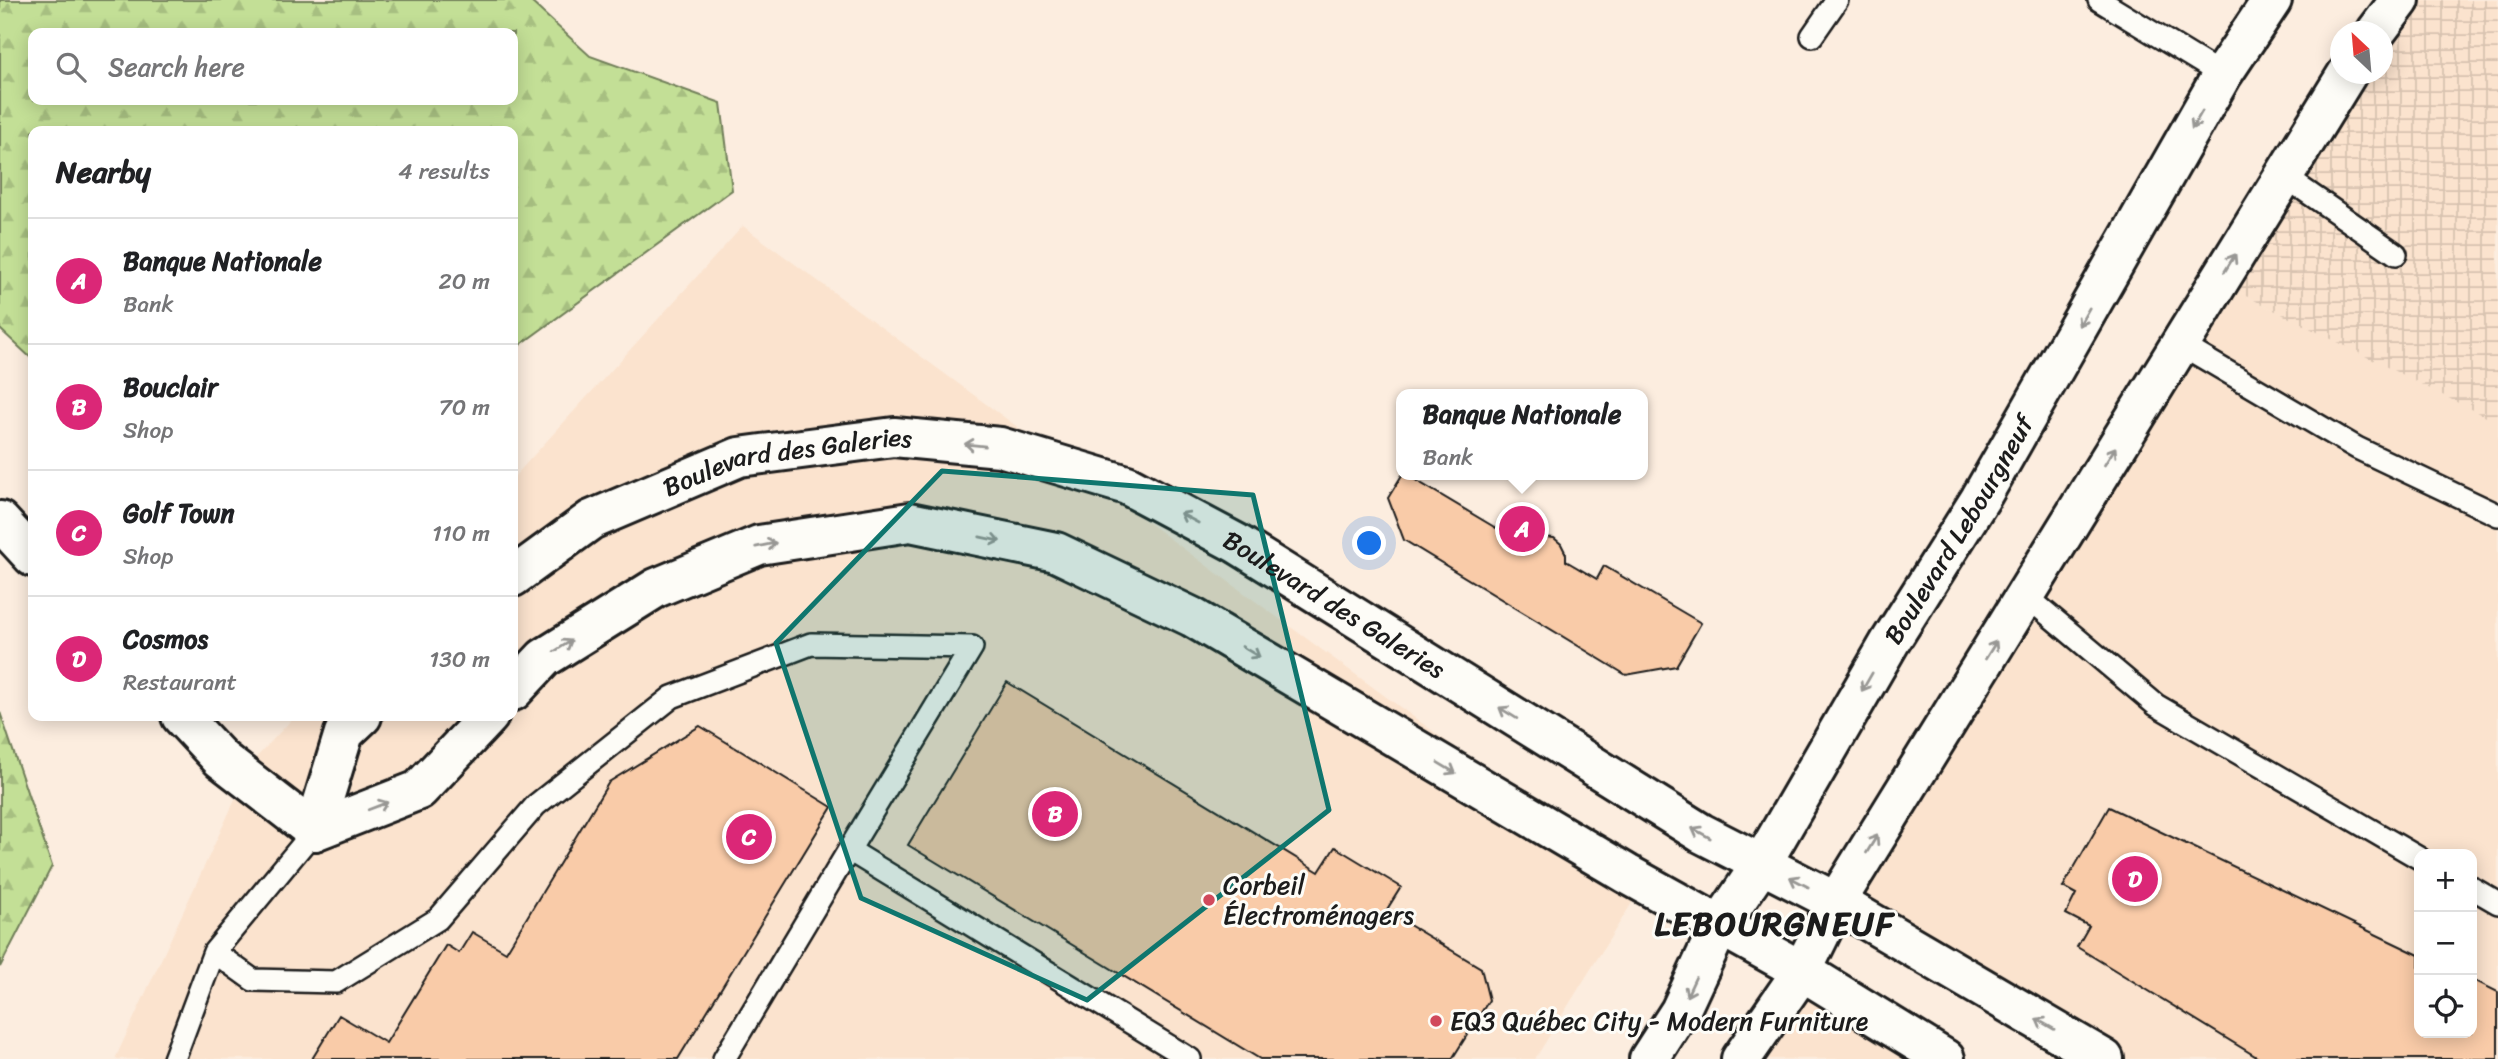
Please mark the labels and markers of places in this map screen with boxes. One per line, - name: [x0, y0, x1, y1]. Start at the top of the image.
- pin: A: [1499, 503, 1545, 555]
- pin: B: [1032, 788, 1078, 840]
- pin: C: [726, 811, 772, 863]
- pin: D: [2112, 853, 2158, 905]
- place label: Corbeil Électroménagers: [1223, 862, 1414, 938]
- marker: Corbeil Électroménagers: [1201, 892, 1217, 908]
- place label: EQ3 Québec City - Modern Furniture: [1450, 998, 1869, 1044]
- marker: EQ3 Québec City - Modern Furniture: [1428, 1013, 1444, 1029]

